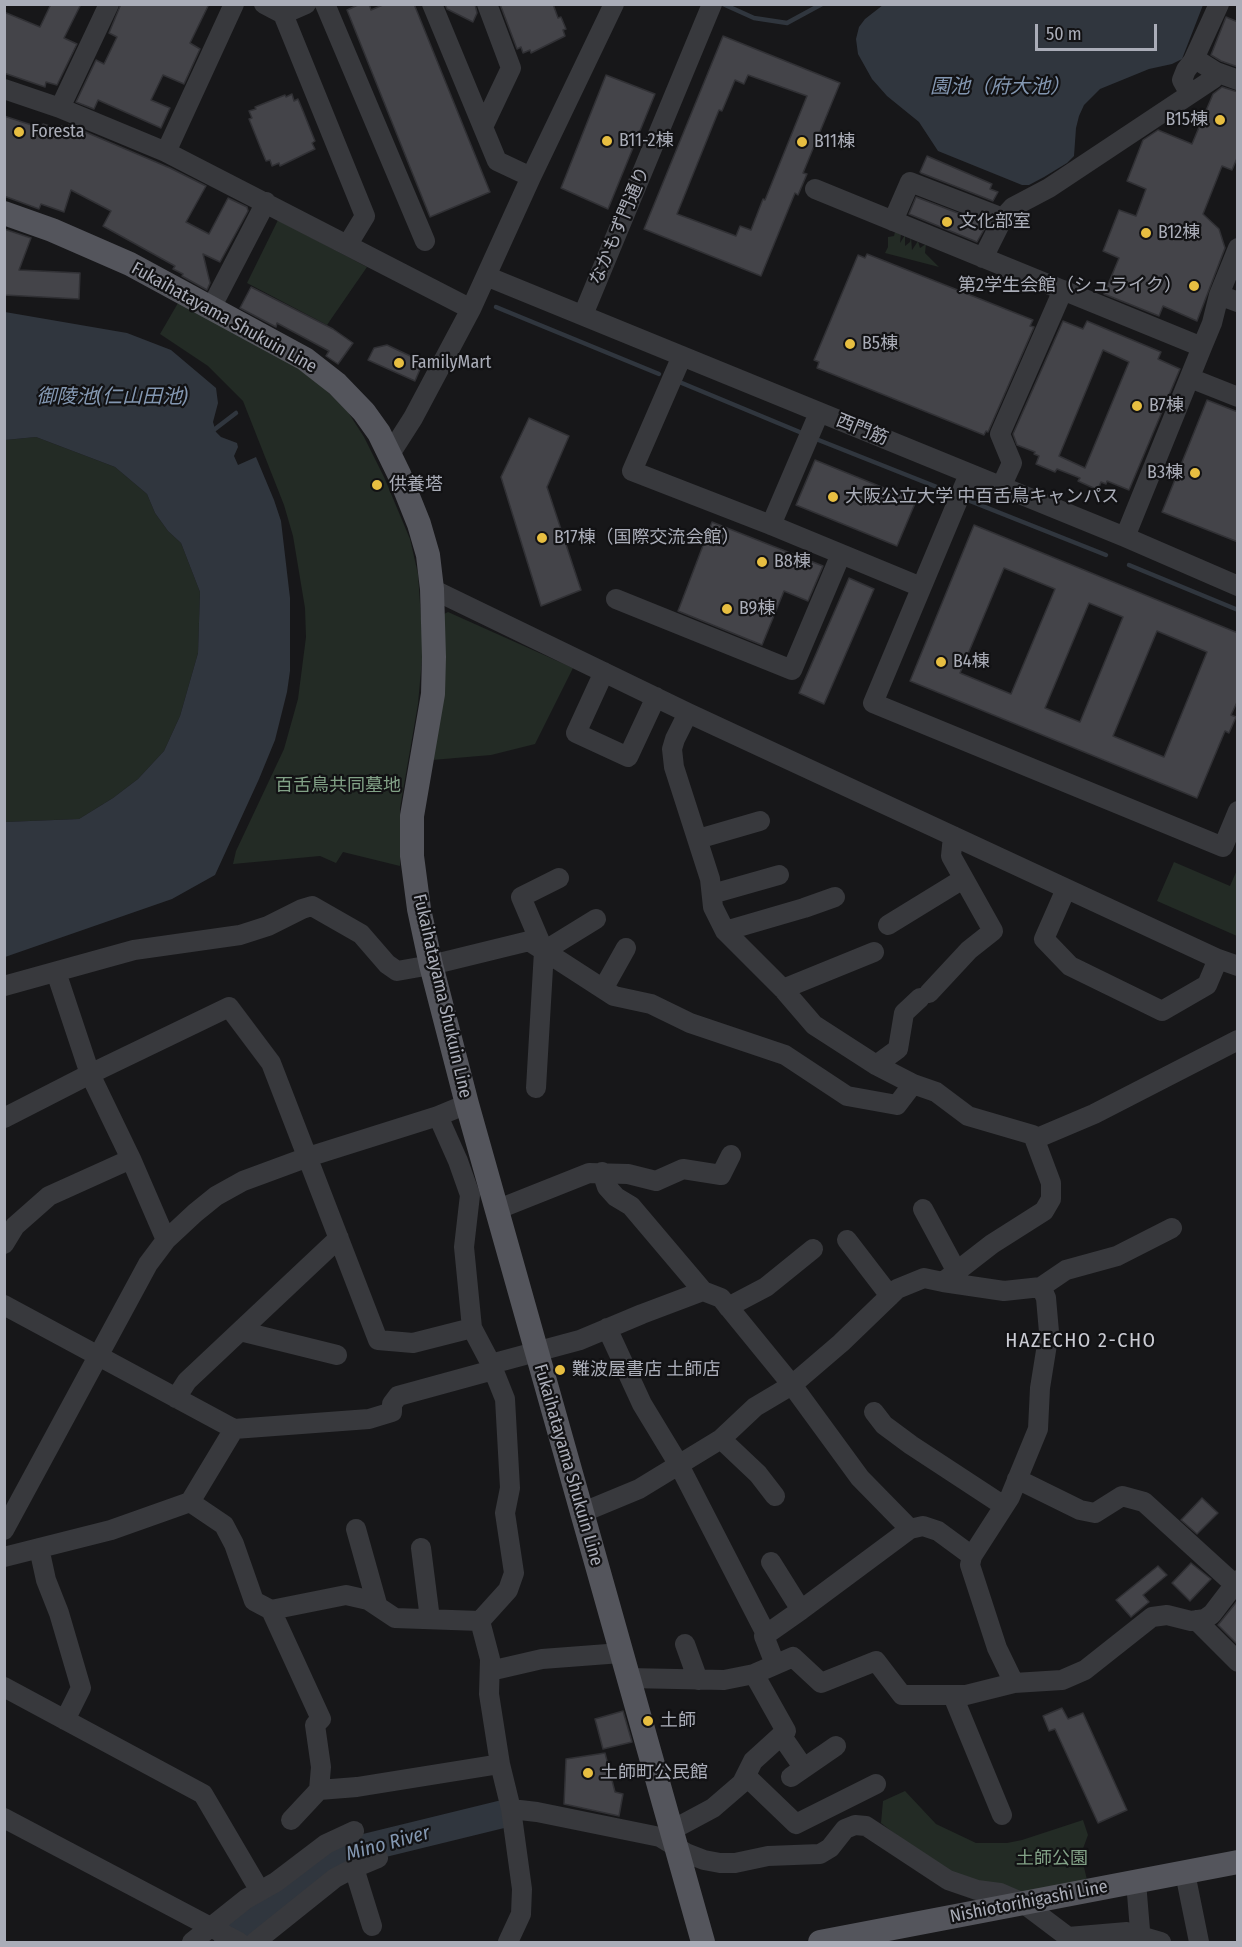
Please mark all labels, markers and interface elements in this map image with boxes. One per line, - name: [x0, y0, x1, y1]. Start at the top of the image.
- scale bar: [1038, 12, 1160, 50]
- text: 50 m: [1046, 23, 1082, 45]
- water label: 園池（府大池）: [930, 75, 1070, 99]
- place label: B15棟: [1166, 109, 1208, 131]
- marker: B15棟: [1213, 113, 1227, 127]
- place label: Foresta: [31, 121, 85, 143]
- marker: Foresta: [12, 125, 26, 139]
- place label: B11-2棟: [619, 130, 673, 152]
- place label: B11棟: [814, 131, 855, 153]
- marker: B11-2棟: [600, 134, 614, 148]
- marker: B11棟: [795, 135, 809, 149]
- street label: なかもず門通り: [585, 164, 655, 288]
- place label: 文化部室: [959, 211, 1031, 233]
- marker: 文化部室: [940, 215, 954, 229]
- place label: B12棟: [1158, 222, 1200, 244]
- marker: B12棟: [1139, 226, 1153, 240]
- street label: Fukaihatayama Shukuin Line: [127, 258, 321, 378]
- place label: 第2学生会館（シュライク）: [958, 275, 1182, 297]
- marker: 第2学生会館（シュライク）: [1187, 279, 1201, 293]
- place label: B5棟: [862, 333, 898, 355]
- marker: B5棟: [843, 337, 857, 351]
- place label: FamilyMart: [411, 352, 491, 374]
- marker: FamilyMart: [392, 356, 406, 370]
- water label: 御陵池(仁山田池): [36, 385, 188, 409]
- place label: B7棟: [1149, 395, 1184, 417]
- marker: B7棟: [1130, 399, 1144, 413]
- street label: 西門筋: [833, 410, 891, 450]
- place label: B3棟: [1147, 462, 1183, 484]
- marker: B3棟: [1188, 466, 1202, 480]
- place label: 供養塔: [389, 474, 443, 496]
- marker: 供養塔: [370, 478, 384, 492]
- place label: 大阪公立大学 中百舌鳥キャンパス: [845, 486, 1119, 508]
- marker: 大阪公立大学 中百舌鳥キャンパス: [826, 490, 840, 504]
- place label: B17棟（国際交流会館）: [554, 527, 739, 549]
- marker: B17棟（国際交流会館）: [535, 531, 549, 545]
- place label: B8棟: [774, 551, 811, 573]
- marker: B8棟: [755, 555, 769, 569]
- place label: B9棟: [739, 598, 775, 620]
- marker: B9棟: [720, 602, 734, 616]
- place label: B4棟: [953, 651, 989, 673]
- marker: B4棟: [934, 655, 948, 669]
- park label: 百舌鳥共同墓地: [275, 775, 401, 797]
- street label: Fukaihatayama Shukuin Line: [408, 892, 476, 1100]
- district label: HAZECHO 2-CHO: [1005, 1329, 1157, 1353]
- place label: 難波屋書店 土師店: [572, 1359, 720, 1381]
- street label: Fukaihatayama Shukuin Line: [529, 1362, 607, 1568]
- marker: 難波屋書店 土師店: [553, 1363, 567, 1377]
- place label: 土師: [660, 1710, 696, 1732]
- marker: 土師: [641, 1714, 655, 1728]
- place label: 土師町公民館: [600, 1762, 708, 1784]
- marker: 土師町公民館: [581, 1766, 595, 1780]
- water label: Mino River: [343, 1821, 433, 1867]
- park label: 土師公園: [1016, 1848, 1088, 1870]
- street label: Nishiotorihigashi Line: [948, 1876, 1110, 1928]

